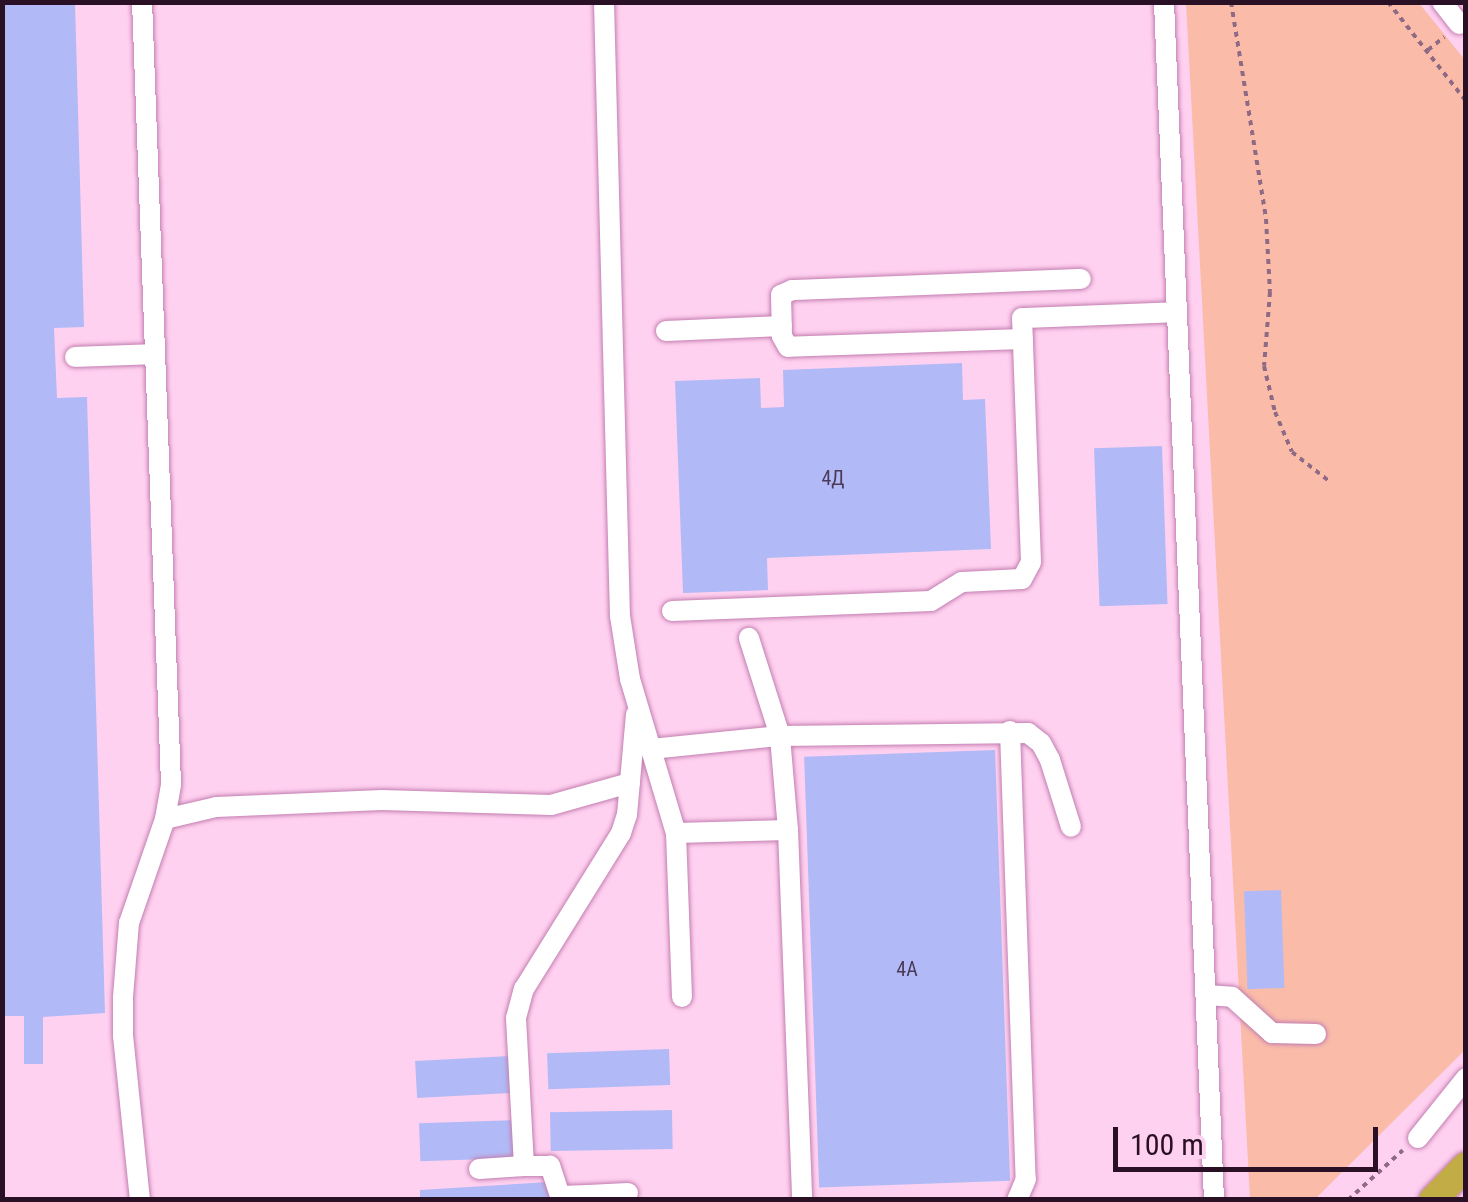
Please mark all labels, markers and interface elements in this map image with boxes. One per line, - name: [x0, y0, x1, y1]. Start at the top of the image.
- house number: 4Д: [821, 466, 845, 490]
- house number: 4А: [896, 957, 918, 981]
- scale bar: [1118, 1107, 1383, 1169]
- text: 100 m: [1130, 1127, 1204, 1162]

